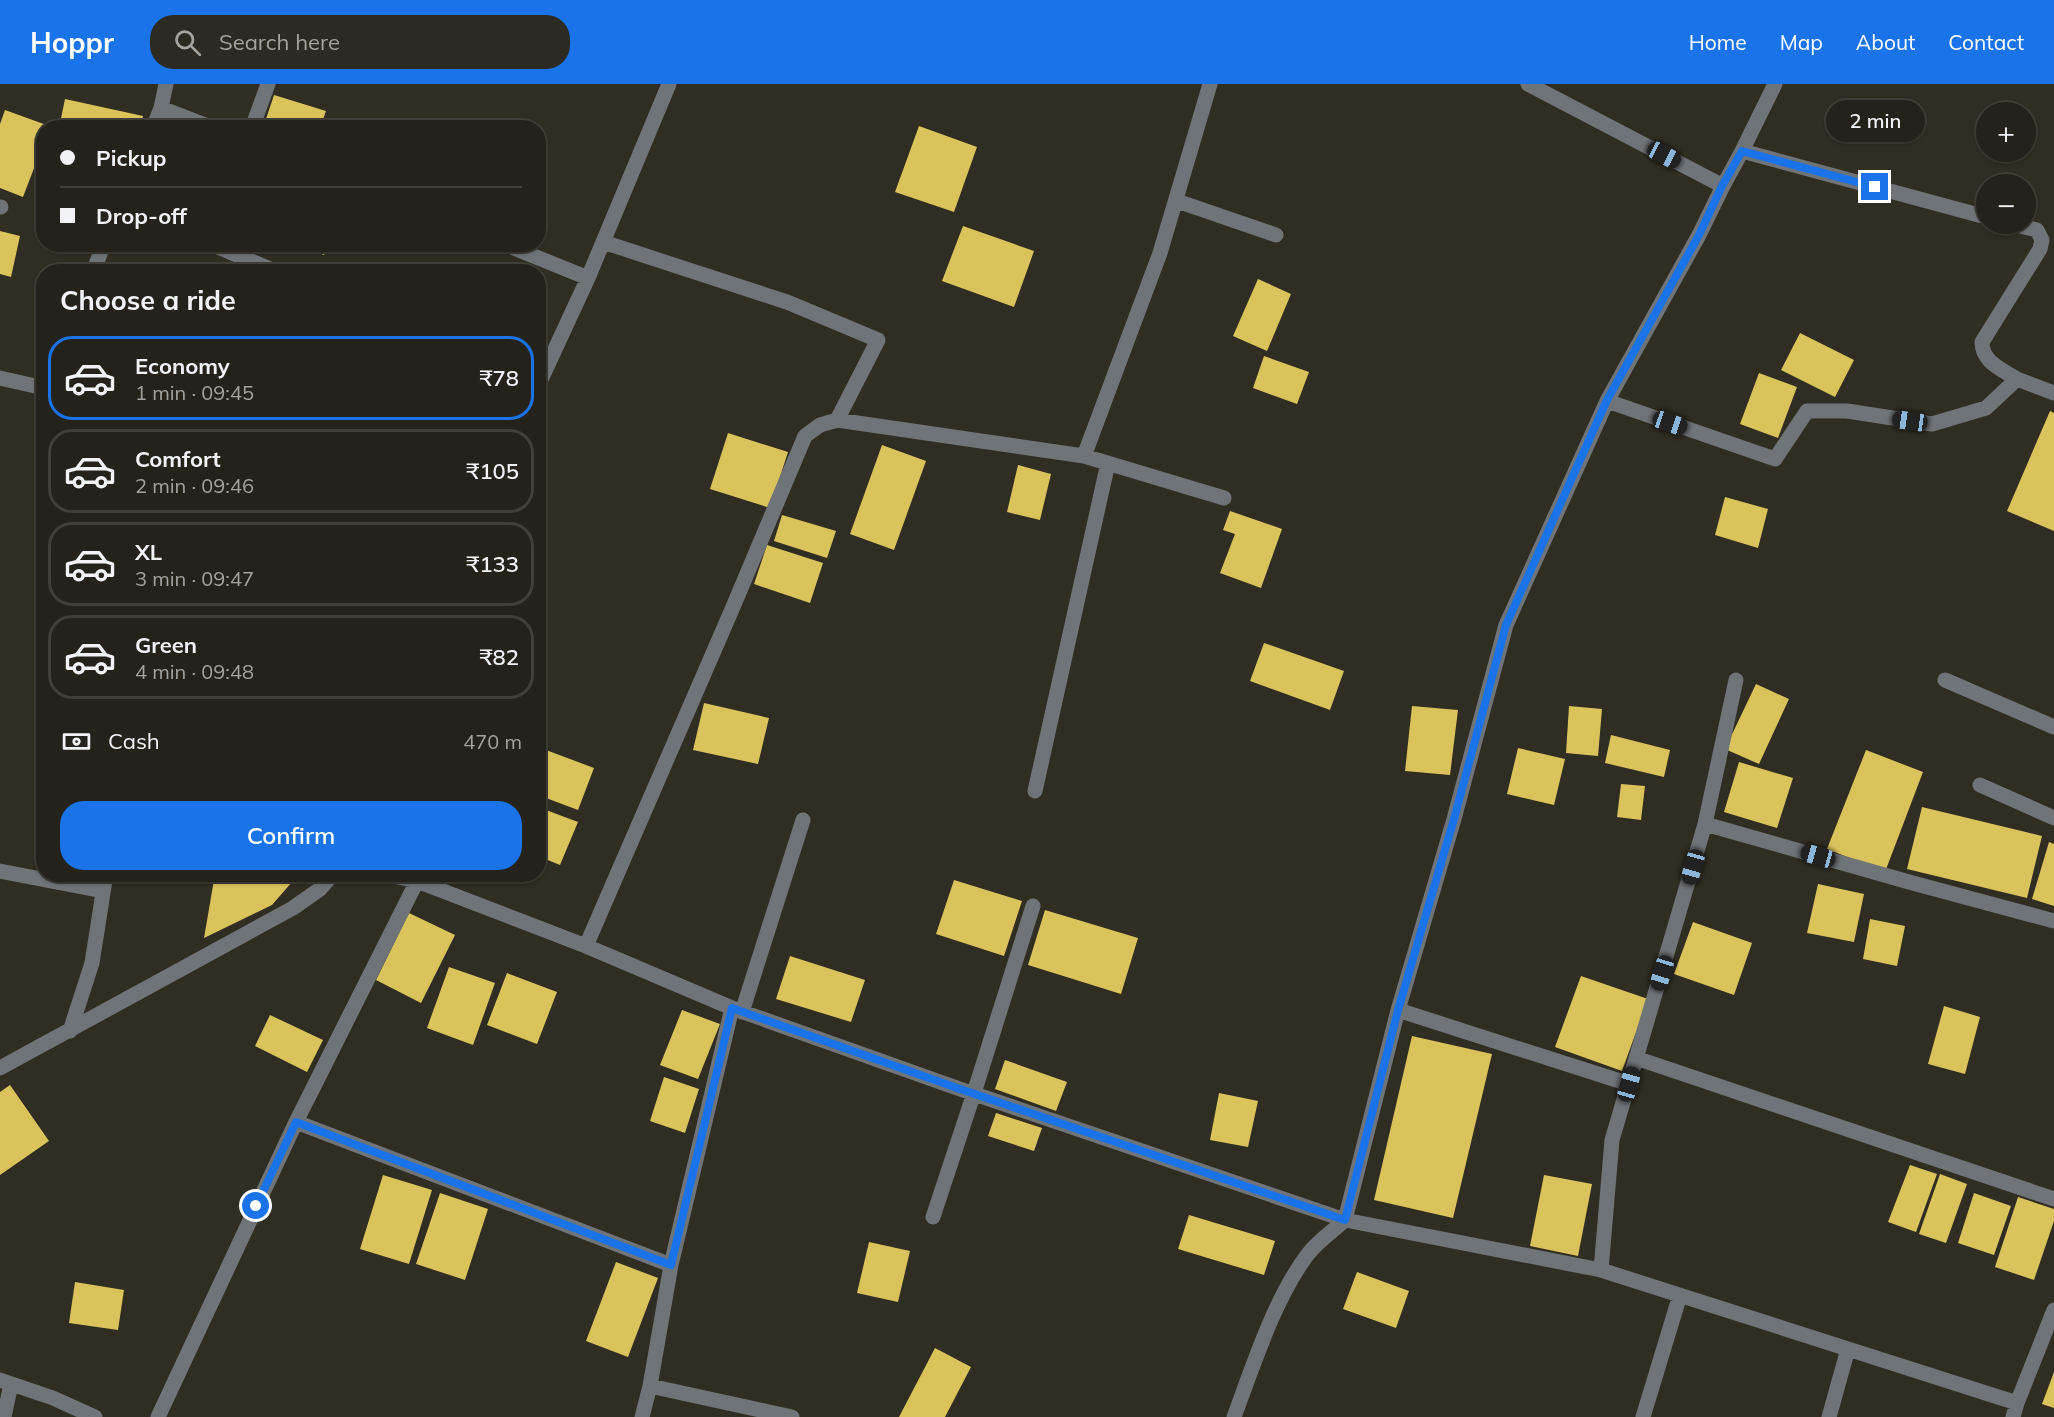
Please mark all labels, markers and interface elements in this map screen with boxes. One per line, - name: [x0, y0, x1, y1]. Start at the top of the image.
- search box: [150, 15, 570, 69]
- text: Hoppr: [30, 25, 114, 60]
- icon: search: [171, 26, 204, 59]
- text: Search here: [219, 28, 340, 56]
- text: Home: [1689, 29, 1747, 55]
- text: Map: [1780, 29, 1823, 55]
- text: About: [1856, 29, 1915, 55]
- text: Contact: [1948, 29, 2024, 55]
- callout: 2 min: [1826, 100, 1924, 142]
- map controls: [1976, 102, 2036, 234]
- button: +: [1976, 102, 2036, 162]
- text: 2 min: [1850, 108, 1901, 133]
- car: [1644, 139, 1684, 171]
- text: Pickup: [96, 144, 166, 172]
- route end: [1861, 173, 1888, 200]
- button: −: [1976, 174, 2036, 234]
- text: Drop-off: [96, 202, 187, 230]
- text: Choose a ride: [60, 283, 236, 317]
- icon: car: [63, 351, 117, 405]
- text: Economy: [135, 352, 230, 380]
- text: ₹78: [479, 364, 519, 392]
- text: 1 min · 09:45: [135, 380, 254, 405]
- car: [1650, 409, 1690, 437]
- car: [1891, 410, 1929, 432]
- icon: car: [63, 444, 117, 498]
- text: Comfort: [135, 445, 221, 473]
- text: ₹105: [466, 457, 519, 485]
- text: 2 min · 09:46: [135, 473, 254, 498]
- icon: car: [63, 537, 117, 591]
- text: XL: [135, 538, 162, 566]
- text: ₹133: [466, 550, 519, 578]
- text: 3 min · 09:47: [135, 566, 254, 591]
- icon: car: [63, 630, 117, 684]
- text: Green: [135, 631, 197, 659]
- text: ₹82: [479, 643, 519, 671]
- text: 4 min · 09:48: [135, 659, 254, 684]
- icon: cash: [60, 725, 93, 758]
- text: Cash: [108, 727, 160, 755]
- text: 470 m: [463, 729, 522, 754]
- button: Confirm: [60, 801, 522, 870]
- car: [1798, 842, 1838, 870]
- car: [1679, 847, 1707, 887]
- car: [1648, 953, 1676, 993]
- car: [1615, 1064, 1643, 1104]
- route start: [242, 1192, 269, 1219]

